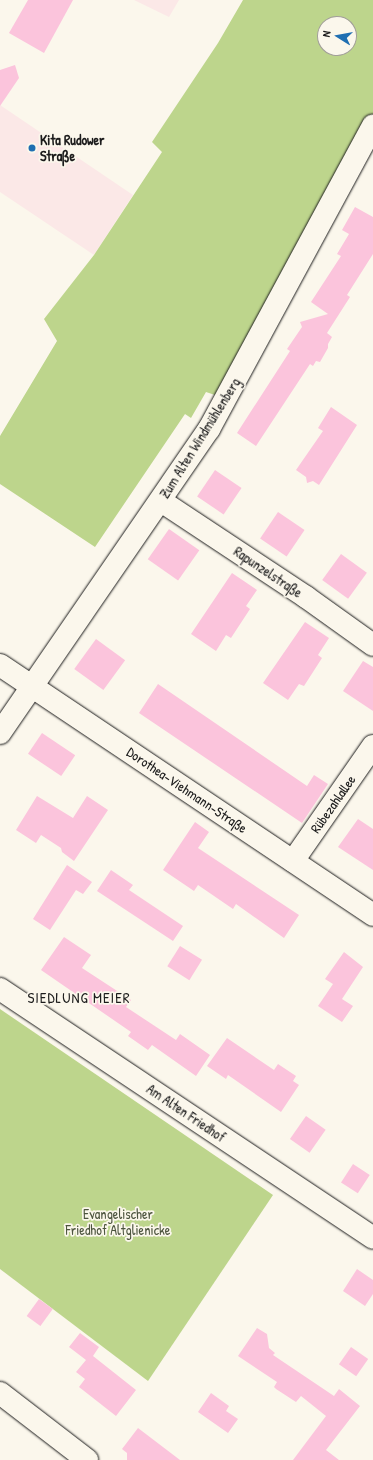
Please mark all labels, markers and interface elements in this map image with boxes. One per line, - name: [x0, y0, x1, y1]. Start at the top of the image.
- north arrow: [317, 16, 357, 56]
- text: N: [319, 30, 334, 38]
- place label: Kita Rudower Straße: [40, 132, 104, 164]
- marker: Kita Rudower Straße: [27, 143, 37, 153]
- street label: Zum Alten Windmühlenberg: [156, 375, 244, 501]
- street label: Rapunzelstraße: [231, 543, 305, 601]
- street label: Dorothea-Viehmann-Straße: [124, 743, 250, 837]
- street label: Rübezahlallee: [307, 772, 359, 836]
- district label: SIEDLUNG MEIER: [27, 989, 131, 1007]
- street label: Am Alten Friedhof: [143, 1080, 229, 1146]
- park label: Evangelischer Friedhof Altglienicke: [66, 1206, 170, 1238]

